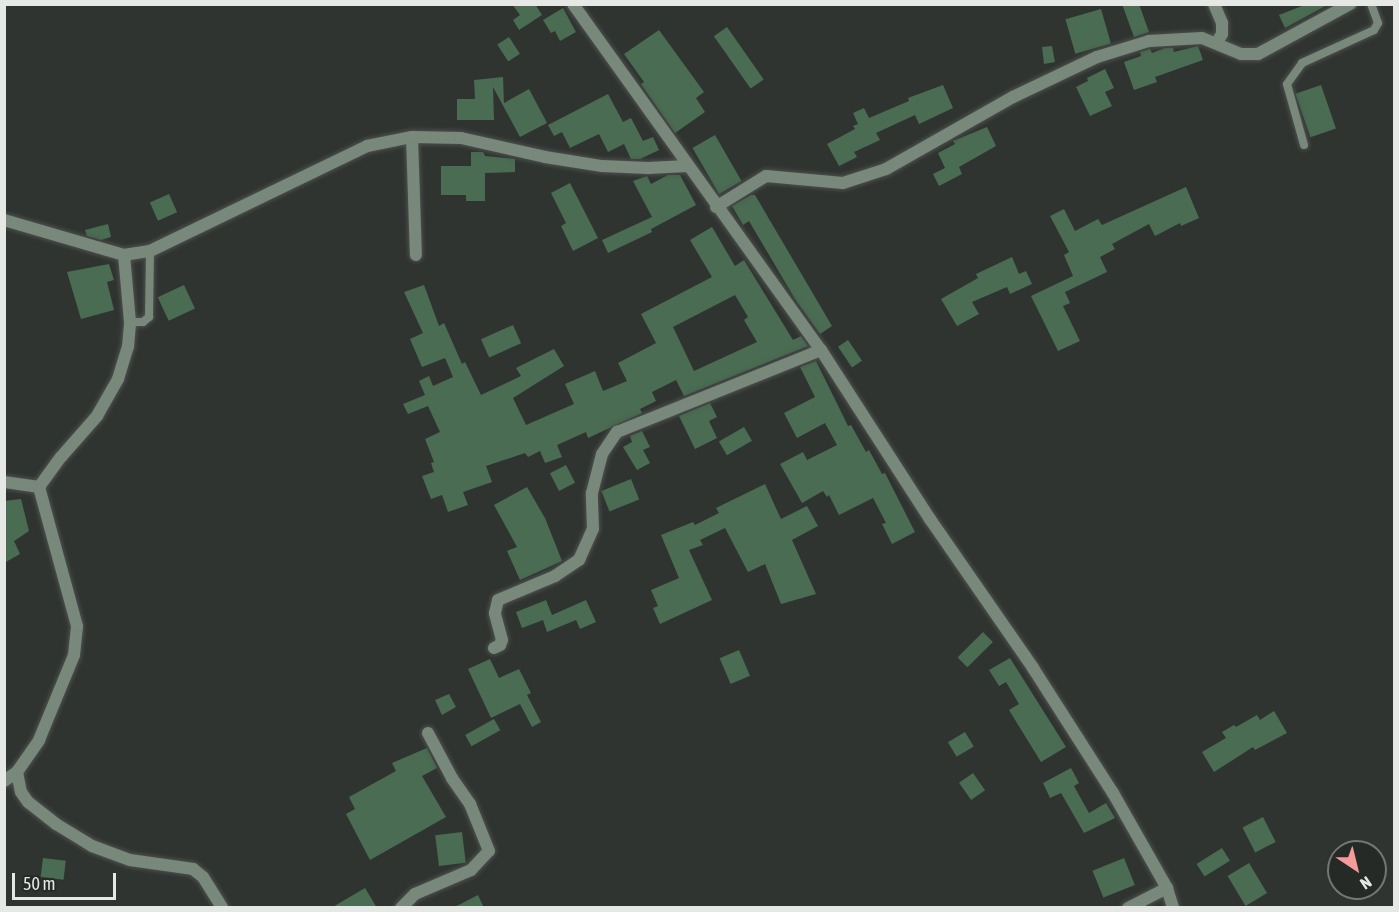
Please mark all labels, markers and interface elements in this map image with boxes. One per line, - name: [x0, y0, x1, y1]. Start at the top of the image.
- north arrow: [1327, 840, 1387, 900]
- scale bar: [15, 861, 118, 899]
- text: 50 m: [23, 873, 55, 894]
- text: N: [1357, 873, 1375, 893]

